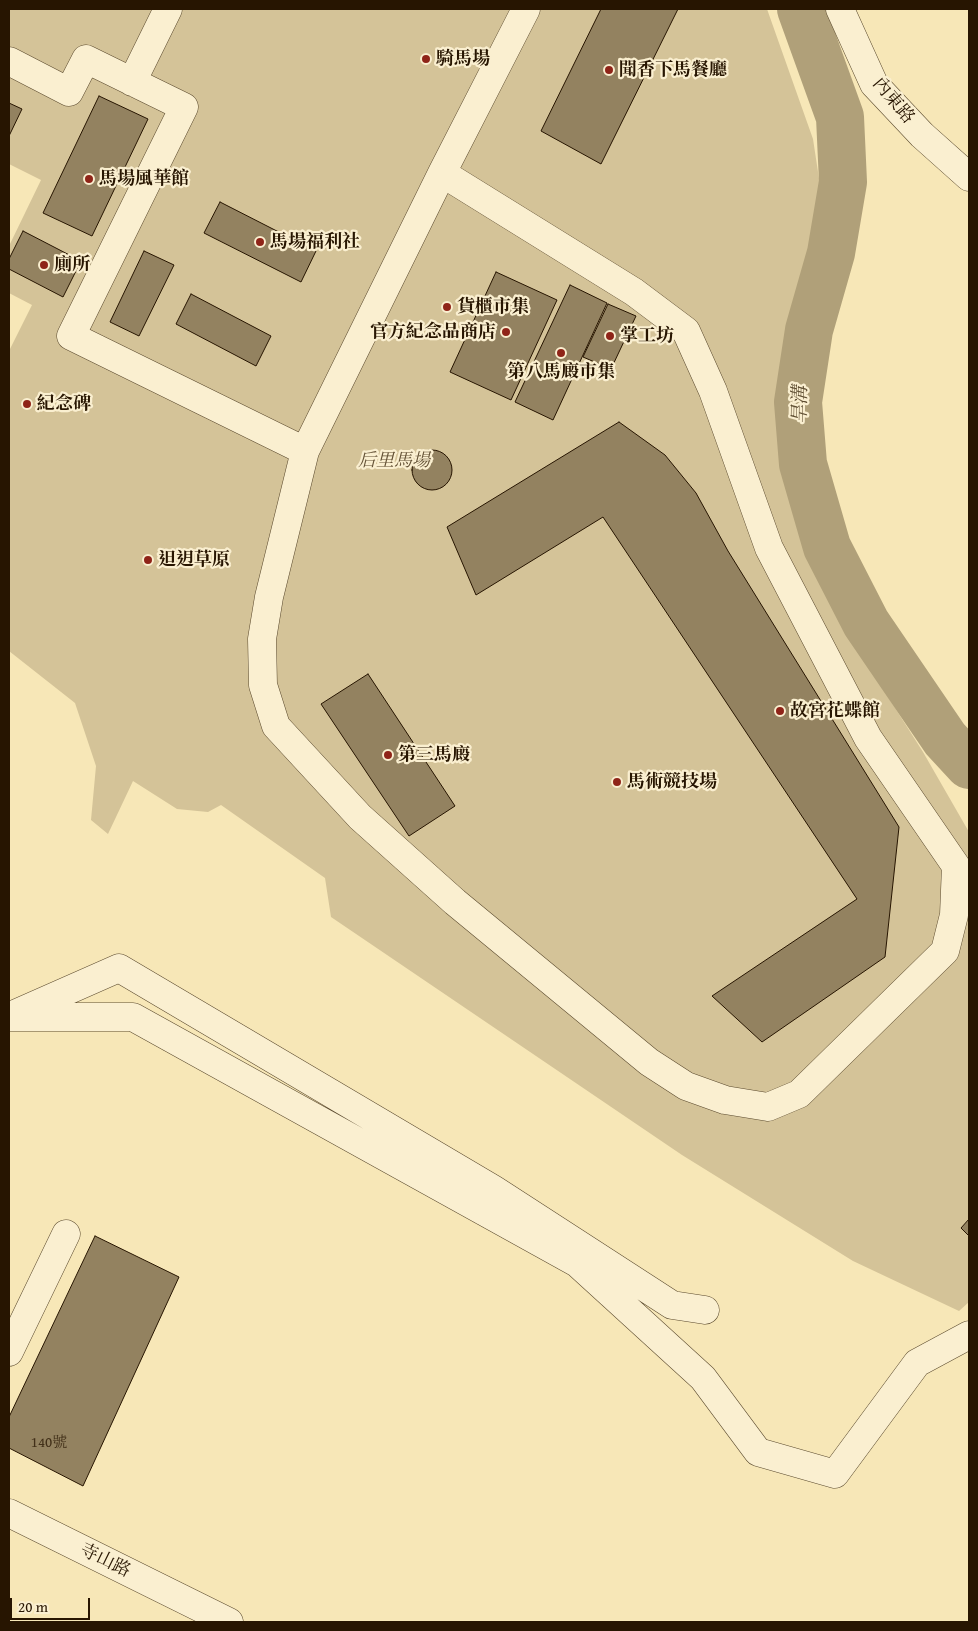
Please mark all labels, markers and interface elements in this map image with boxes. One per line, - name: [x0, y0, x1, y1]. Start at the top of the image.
- place label: 騎馬場: [436, 48, 490, 70]
- marker: 騎馬場: [420, 53, 432, 65]
- place label: 聞香下馬餐廳: [619, 59, 727, 81]
- marker: 聞香下馬餐廳: [603, 64, 615, 76]
- street label: 內東路: [867, 73, 919, 129]
- place label: 馬場風華館: [99, 168, 189, 190]
- marker: 馬場風華館: [83, 173, 95, 185]
- place label: 馬場福利社: [270, 231, 360, 253]
- marker: 馬場福利社: [254, 236, 266, 248]
- place label: 廁所: [54, 254, 90, 276]
- marker: 廁所: [38, 259, 50, 271]
- place label: 貨櫃市集: [457, 296, 529, 318]
- marker: 貨櫃市集: [441, 301, 453, 313]
- place label: 官方紀念品商店: [370, 321, 496, 343]
- place label: 掌工坊: [620, 325, 674, 347]
- marker: 官方紀念品商店: [500, 326, 512, 338]
- marker: 掌工坊: [604, 330, 616, 342]
- marker: 第八馬廄市集: [555, 347, 567, 359]
- place label: 第八馬廄市集: [507, 361, 615, 383]
- water label: 旱溝: [789, 386, 813, 424]
- place label: 紀念碑: [37, 393, 91, 415]
- marker: 紀念碑: [21, 398, 33, 410]
- park label: 后里馬場: [358, 450, 430, 472]
- place label: 𨑨迌草原: [158, 549, 230, 571]
- marker: 𨑨迌草原: [142, 554, 154, 566]
- place label: 故宮花蝶館: [790, 700, 880, 722]
- marker: 故宮花蝶館: [774, 705, 786, 717]
- place label: 第三馬廄: [398, 744, 470, 766]
- marker: 第三馬廄: [382, 749, 394, 761]
- place label: 馬術競技場: [627, 771, 717, 793]
- marker: 馬術競技場: [611, 776, 623, 788]
- house number: 140號: [31, 1434, 67, 1452]
- street label: 寺山路: [76, 1539, 134, 1583]
- scale bar: [12, 1588, 92, 1620]
- text: 20 m: [18, 1596, 48, 1617]

